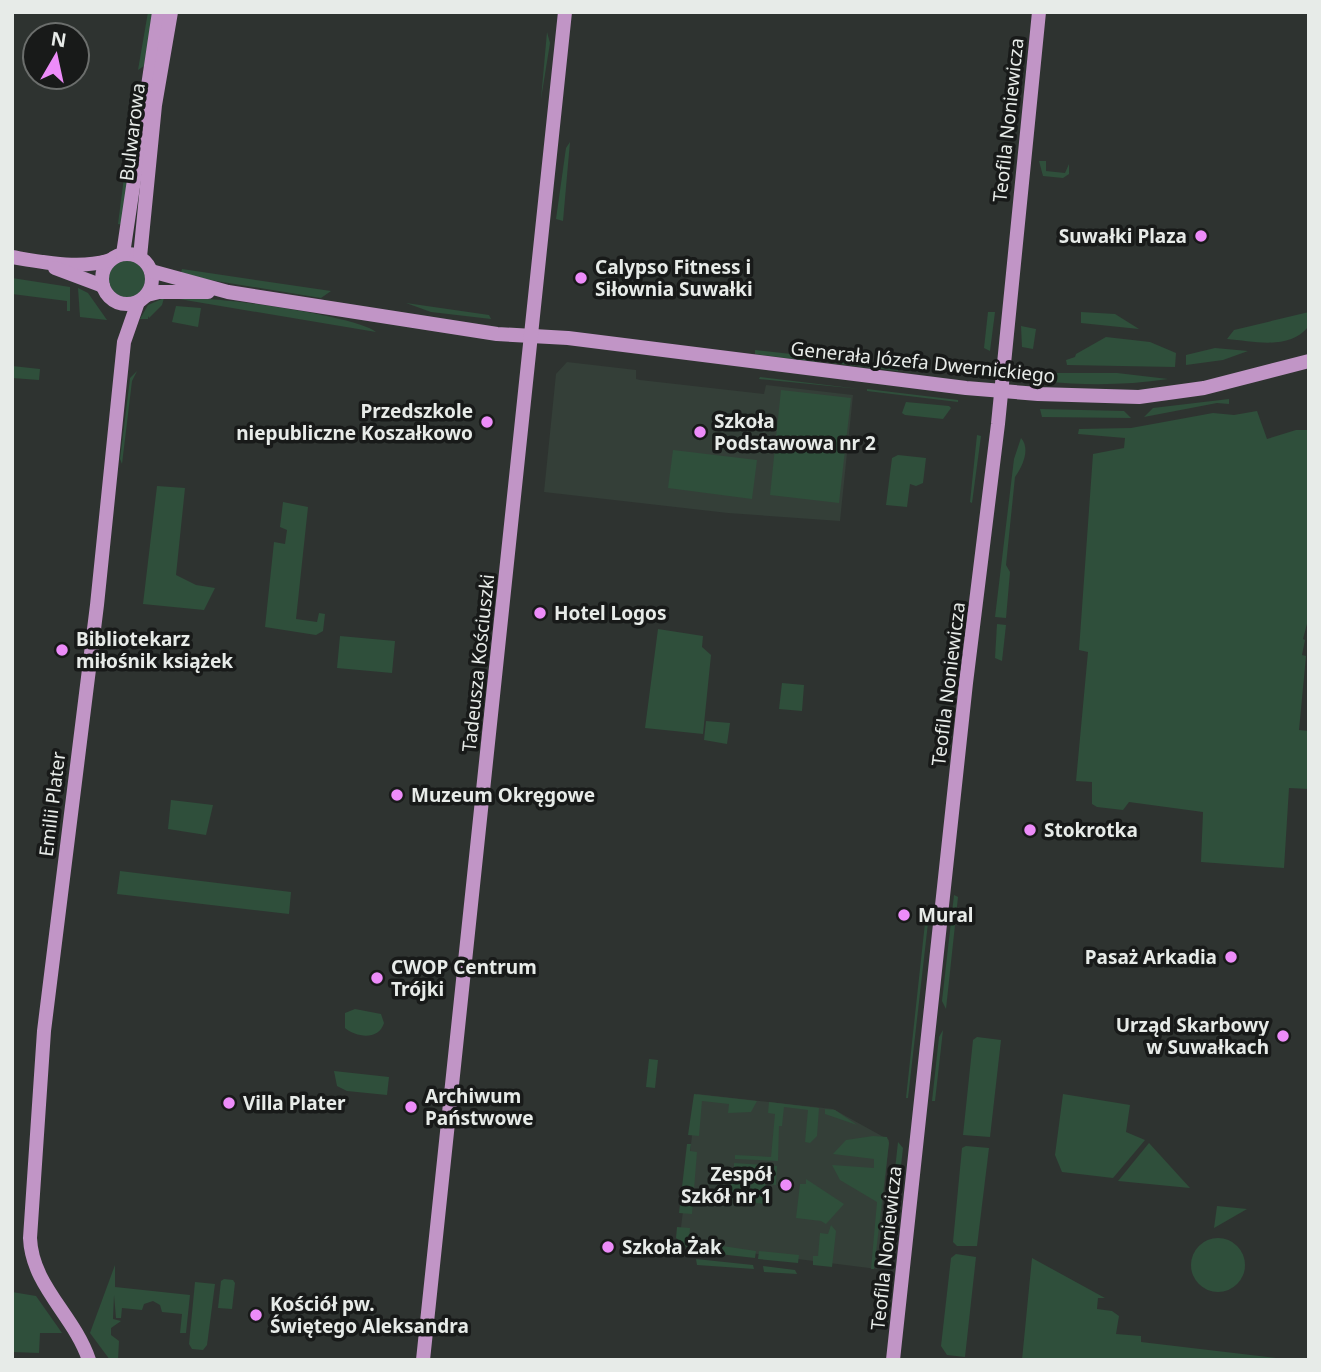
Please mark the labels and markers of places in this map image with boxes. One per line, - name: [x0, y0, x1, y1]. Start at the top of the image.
- place label: Suwałki Plaza: [1059, 223, 1187, 249]
- marker: Suwałki Plaza: [1193, 228, 1209, 244]
- place label: Calypso Fitness i Siłownia Suwałki: [595, 254, 753, 302]
- marker: Calypso Fitness i Siłownia Suwałki: [573, 270, 589, 286]
- place label: Przedszkole niepubliczne Koszałkowo: [236, 398, 473, 446]
- place label: Szkoła Podstawowa nr 2: [714, 408, 876, 456]
- marker: Przedszkole niepubliczne Koszałkowo: [479, 414, 495, 430]
- marker: Szkoła Podstawowa nr 2: [692, 424, 708, 440]
- place label: Hotel Logos: [554, 600, 667, 626]
- marker: Hotel Logos: [532, 605, 548, 621]
- place label: Bibliotekarz miłośnik książek: [76, 626, 233, 674]
- marker: Bibliotekarz miłośnik książek: [54, 642, 70, 658]
- place label: Muzeum Okręgowe: [411, 782, 595, 808]
- marker: Muzeum Okręgowe: [389, 787, 405, 803]
- place label: Stokrotka: [1044, 817, 1138, 843]
- marker: Stokrotka: [1022, 822, 1038, 838]
- place label: Mural: [918, 902, 973, 928]
- marker: Mural: [896, 907, 912, 923]
- place label: Pasaż Arkadia: [1085, 944, 1217, 970]
- marker: Pasaż Arkadia: [1223, 949, 1239, 965]
- place label: CWOP Centrum Trójki: [391, 954, 537, 1002]
- marker: CWOP Centrum Trójki: [369, 970, 385, 986]
- place label: Urząd Skarbowy w Suwałkach: [1116, 1012, 1269, 1060]
- marker: Urząd Skarbowy w Suwałkach: [1275, 1028, 1291, 1044]
- place label: Archiwum Państwowe: [425, 1083, 534, 1131]
- place label: Villa Plater: [243, 1090, 346, 1116]
- marker: Villa Plater: [221, 1095, 237, 1111]
- marker: Archiwum Państwowe: [403, 1099, 419, 1115]
- place label: Zespół Szkół nr 1: [681, 1161, 773, 1209]
- marker: Zespół Szkół nr 1: [778, 1177, 794, 1193]
- place label: Szkoła Żak: [622, 1234, 722, 1260]
- marker: Szkoła Żak: [600, 1239, 616, 1255]
- place label: Kościół pw. Świętego Aleksandra: [270, 1291, 469, 1339]
- marker: Kościół pw. Świętego Aleksandra: [248, 1307, 264, 1323]

